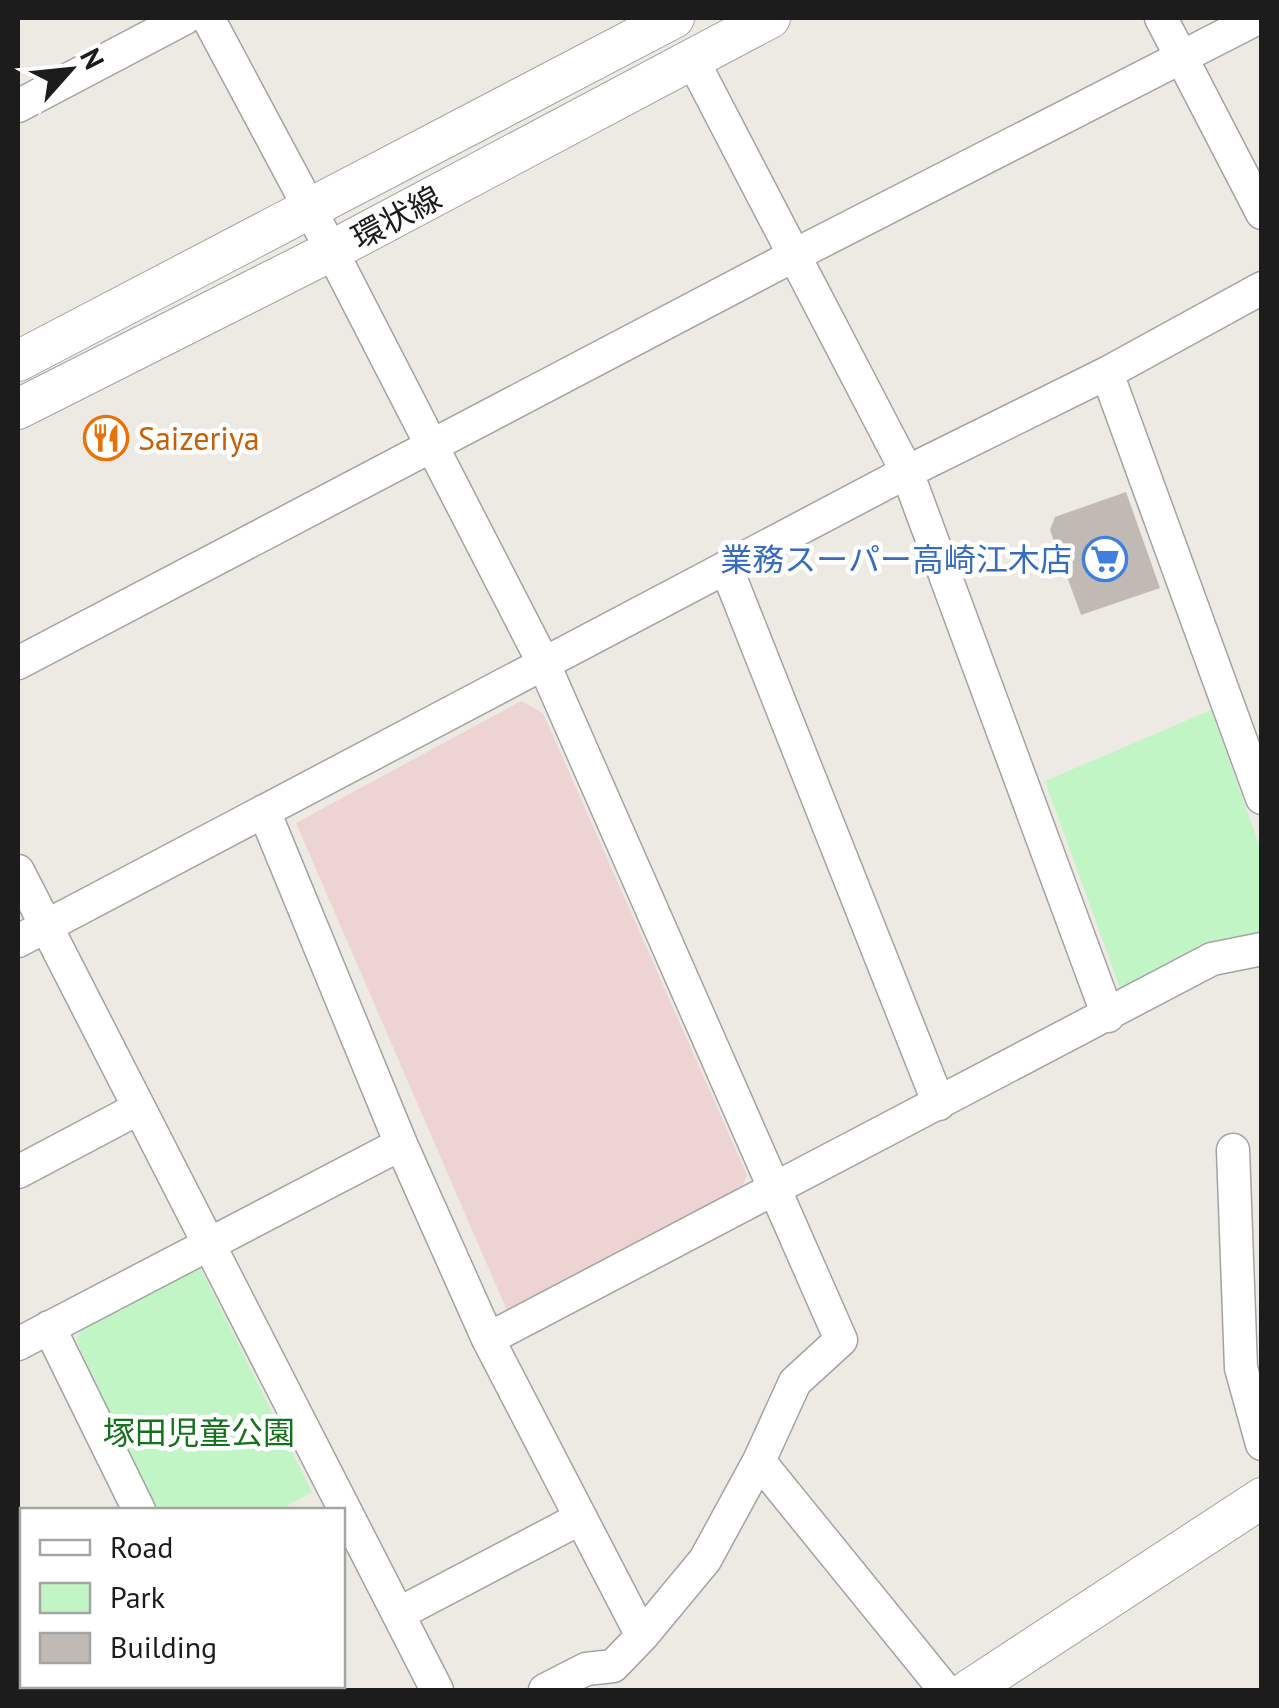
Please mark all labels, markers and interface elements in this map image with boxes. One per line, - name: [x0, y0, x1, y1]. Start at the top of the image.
- north arrow: [20, 20, 120, 120]
- text: N: [72, 42, 113, 75]
- street label: 環状線: [344, 176, 448, 258]
- restaurant icon: Saizeriya: [83, 415, 129, 461]
- place label: Saizeriya: [138, 417, 260, 459]
- supermarket icon: 業務スーパー高崎江木店: [1082, 536, 1128, 582]
- place label: 業務スーパー高崎江木店: [720, 538, 1072, 580]
- park label: 塚田児童公園: [103, 1411, 295, 1453]
- legend: [20, 1508, 345, 1688]
- text: Road: [110, 1527, 174, 1566]
- text: Park: [110, 1577, 166, 1616]
- text: Building: [110, 1627, 217, 1666]

